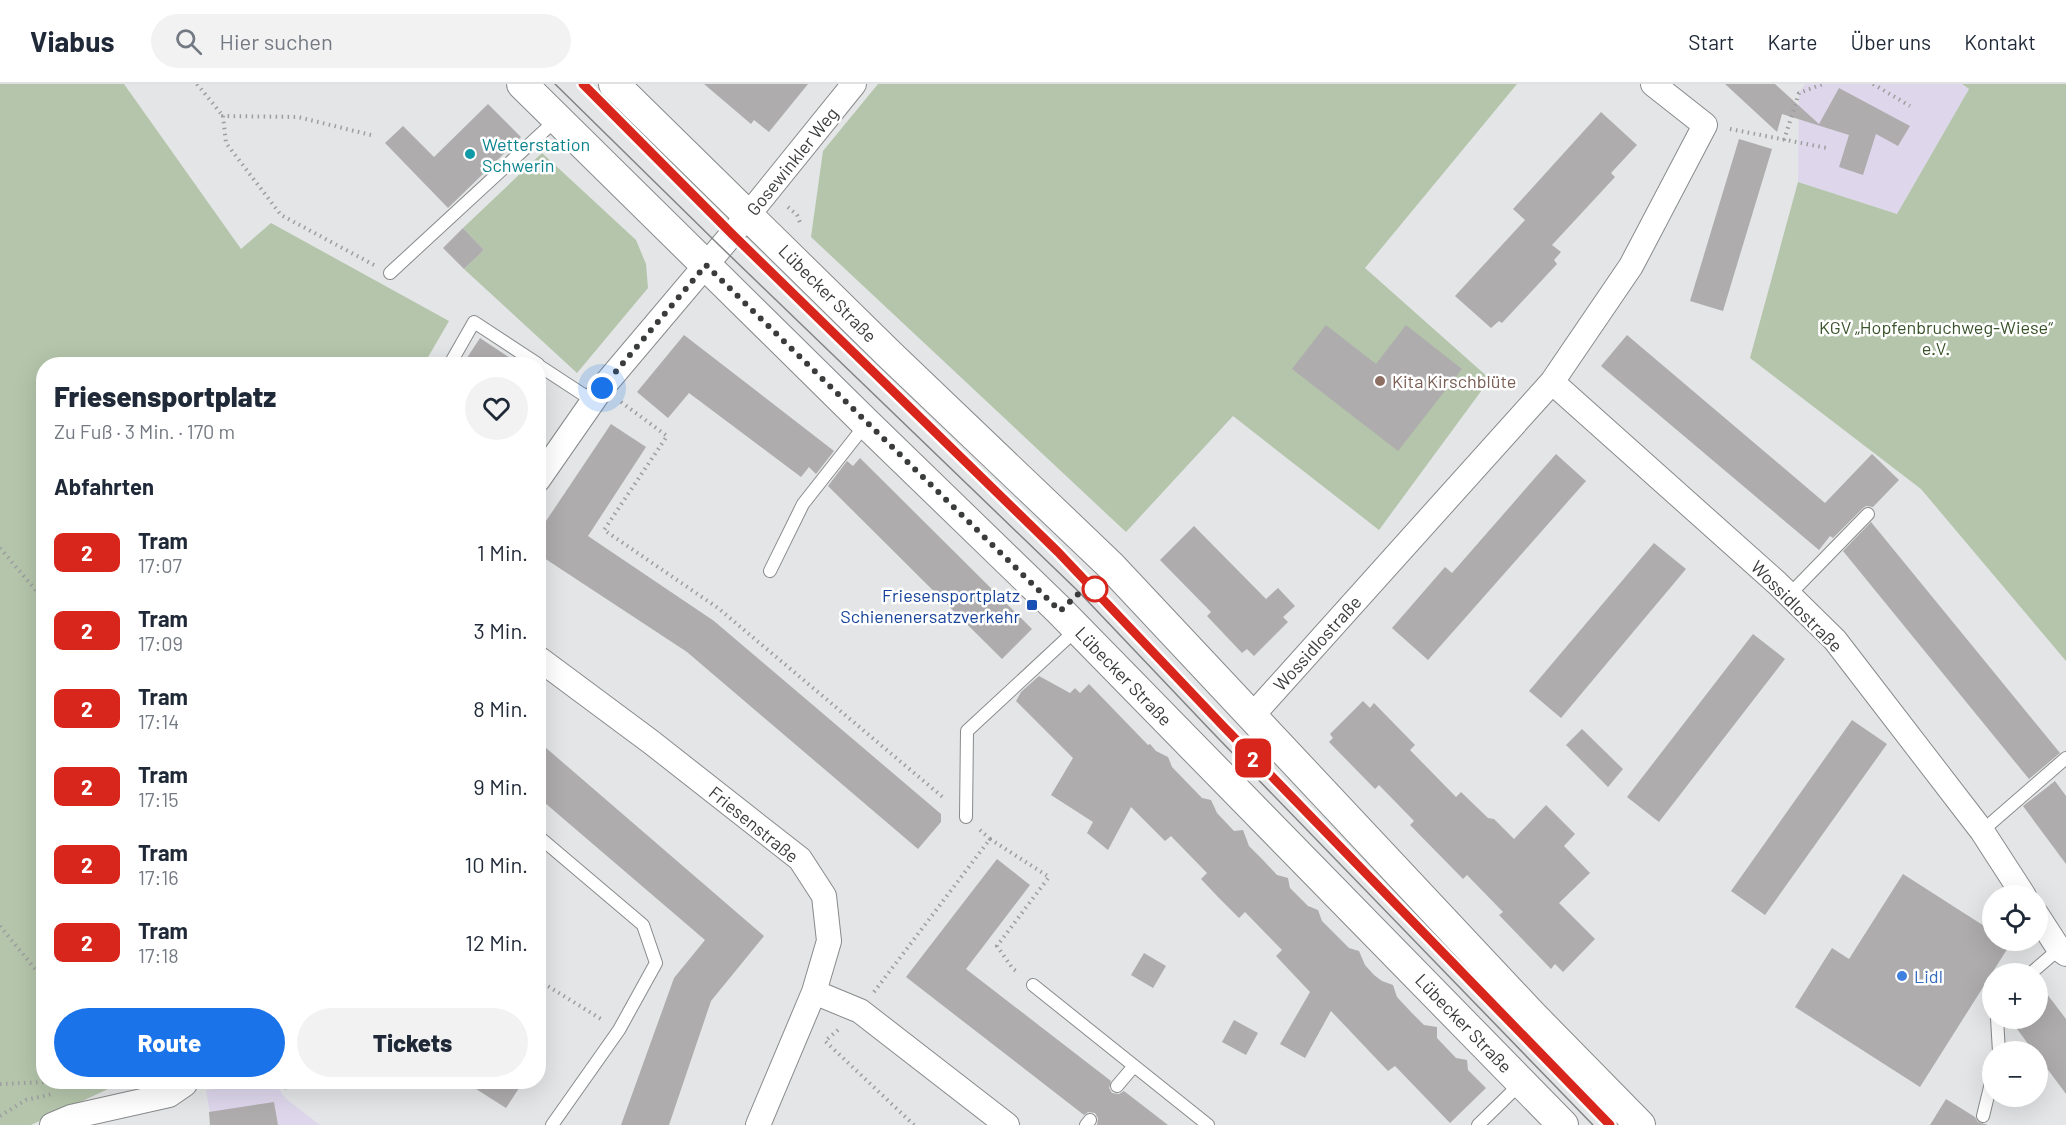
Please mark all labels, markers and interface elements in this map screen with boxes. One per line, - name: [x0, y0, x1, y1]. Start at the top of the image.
- search box: [151, 14, 571, 68]
- text: Viabus: [30, 24, 115, 58]
- icon: search: [172, 25, 205, 58]
- text: Hier suchen: [220, 28, 333, 54]
- text: Start: [1688, 29, 1735, 54]
- text: Karte: [1768, 29, 1818, 54]
- text: Über uns: [1851, 29, 1931, 54]
- text: Kontakt: [1964, 29, 2036, 54]
- street label: Gosewinkler Weg: [742, 102, 842, 220]
- place label: Wetterstation Schwerin: [482, 133, 590, 176]
- marker: Wetterstation Schwerin: [463, 147, 477, 161]
- street label: Lübecker Straße: [774, 239, 882, 347]
- park label: KGV „Hopfenbruchweg-Wiese“ e.V.: [1819, 316, 2053, 359]
- place label: Kita Kirschblüte: [1392, 370, 1516, 392]
- your location: [587, 373, 617, 403]
- marker: Kita Kirschblüte: [1373, 374, 1387, 388]
- button: heart: [465, 377, 528, 440]
- text: Friesensportplatz: [54, 379, 276, 413]
- text: Zu Fuß · 3 Min. · 170 m: [54, 419, 235, 443]
- text: Abfahrten: [54, 473, 154, 499]
- text: Tram: [138, 527, 188, 553]
- text: 1 Min.: [477, 539, 528, 565]
- text: 2: [81, 540, 93, 565]
- text: 17:07: [138, 553, 182, 577]
- street label: Wossidlostraße: [1747, 556, 1847, 656]
- unlabelled marker: [1082, 576, 1108, 602]
- place label: Friesensportplatz Schienenersatzverkehr: [840, 584, 1020, 627]
- street label: Wossidlostraße: [1268, 591, 1366, 695]
- marker: Friesensportplatz Schienenersatzverkehr: [1025, 598, 1039, 612]
- text: Tram: [138, 605, 188, 631]
- text: 3 Min.: [473, 617, 528, 643]
- text: 2: [81, 618, 93, 643]
- street label: Lübecker Straße: [1071, 622, 1177, 730]
- text: 17:09: [138, 631, 183, 655]
- text: Tram: [138, 683, 188, 709]
- text: 8 Min.: [473, 695, 528, 721]
- text: 2: [81, 696, 93, 721]
- text: 17:14: [138, 709, 179, 733]
- line badge: 2: [1234, 738, 1272, 778]
- text: 2: [1247, 746, 1259, 771]
- text: Tram: [138, 761, 188, 787]
- text: 9 Min.: [473, 773, 528, 799]
- text: 2: [81, 774, 93, 799]
- street label: Friesenstraße: [705, 781, 803, 867]
- text: 17:15: [138, 787, 179, 811]
- text: Tram: [138, 839, 188, 865]
- text: 10 Min.: [465, 851, 528, 877]
- text: 2: [81, 852, 93, 877]
- text: 17:16: [138, 865, 179, 889]
- map controls: [1982, 885, 2048, 1107]
- button: locate: [1982, 885, 2048, 951]
- text: Tram: [138, 917, 188, 943]
- text: 12 Min.: [465, 929, 528, 955]
- text: 2: [81, 930, 93, 955]
- text: 17:18: [138, 943, 179, 967]
- button: +: [1982, 963, 2048, 1029]
- place label: Lidl: [1914, 965, 1943, 987]
- street label: Lübecker Straße: [1411, 969, 1517, 1077]
- marker: Lidl: [1895, 969, 1909, 983]
- button: Route: [54, 1008, 285, 1077]
- button: Tickets: [297, 1008, 528, 1077]
- button: −: [1982, 1041, 2048, 1107]

